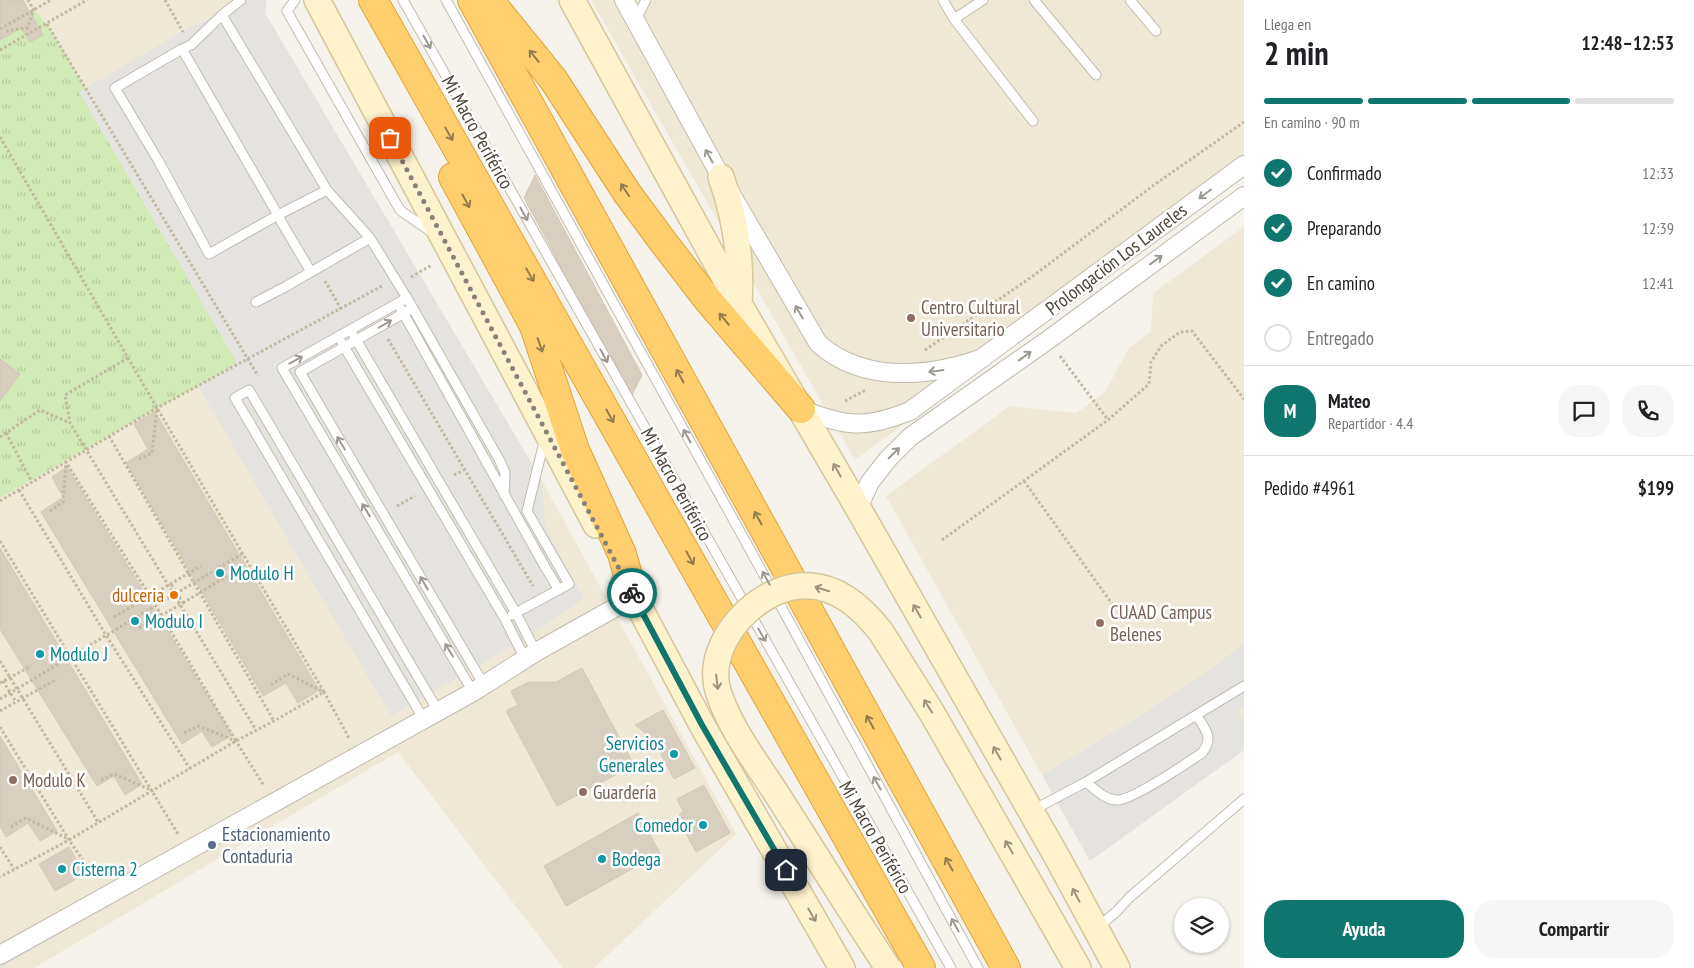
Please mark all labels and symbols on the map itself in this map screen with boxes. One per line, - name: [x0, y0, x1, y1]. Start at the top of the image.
- one-way arrow: [423, 35, 433, 49]
- one-way arrow: [529, 49, 540, 62]
- street label: Mi Macro Periférico: [437, 71, 519, 193]
- pin: [369, 117, 411, 159]
- one-way arrow: [445, 126, 455, 140]
- one-way arrow: [704, 149, 713, 164]
- one-way arrow: [620, 183, 631, 197]
- one-way arrow: [1199, 188, 1212, 199]
- one-way arrow: [462, 193, 471, 208]
- street label: Prolongación Los Laureles: [1041, 198, 1191, 320]
- one-way arrow: [520, 207, 530, 221]
- one-way arrow: [1149, 255, 1163, 265]
- one-way arrow: [525, 267, 535, 282]
- place label: Centro Cultural Universitario: [921, 295, 1020, 341]
- one-way arrow: [794, 305, 804, 319]
- marker: Centro Cultural Universitario: [905, 312, 917, 324]
- one-way arrow: [718, 313, 729, 326]
- one-way arrow: [378, 319, 393, 329]
- one-way arrow: [536, 337, 546, 353]
- one-way arrow: [600, 348, 610, 363]
- one-way arrow: [1018, 351, 1032, 361]
- one-way arrow: [288, 355, 302, 365]
- one-way arrow: [929, 366, 945, 376]
- one-way arrow: [674, 369, 684, 384]
- one-way arrow: [605, 409, 615, 424]
- street label: Mi Macro Periférico: [636, 423, 718, 545]
- one-way arrow: [682, 429, 692, 444]
- one-way arrow: [336, 436, 346, 450]
- one-way arrow: [888, 447, 901, 459]
- one-way arrow: [831, 464, 841, 478]
- one-way arrow: [361, 503, 371, 517]
- one-way arrow: [753, 511, 763, 526]
- one-way arrow: [685, 550, 695, 565]
- place label: Modulo H: [230, 561, 294, 585]
- marker: Modulo H: [214, 567, 226, 579]
- courier: [607, 568, 657, 618]
- one-way arrow: [760, 572, 770, 586]
- one-way arrow: [418, 576, 428, 590]
- place label: dulceria: [112, 583, 164, 607]
- one-way arrow: [815, 583, 831, 593]
- marker: dulceria: [168, 589, 180, 601]
- place label: CUAAD Campus Belenes: [1110, 600, 1212, 646]
- one-way arrow: [912, 605, 922, 619]
- place label: Modulo I: [145, 609, 203, 633]
- marker: Modulo I: [129, 615, 141, 627]
- marker: CUAAD Campus Belenes: [1094, 617, 1106, 629]
- one-way arrow: [757, 627, 767, 641]
- place label: Modulo J: [50, 642, 108, 666]
- one-way arrow: [443, 643, 453, 657]
- marker: Modulo J: [34, 648, 46, 660]
- one-way arrow: [712, 674, 722, 690]
- one-way arrow: [922, 700, 932, 714]
- one-way arrow: [865, 715, 875, 730]
- place label: Servicios Generales: [599, 731, 664, 777]
- one-way arrow: [992, 746, 1002, 760]
- marker: Servicios Generales: [668, 748, 680, 760]
- place label: Modulo K: [23, 768, 86, 792]
- marker: Modulo K: [7, 774, 19, 786]
- one-way arrow: [872, 775, 882, 790]
- street label: Mi Macro Periférico: [834, 776, 918, 898]
- place label: Guardería: [593, 780, 656, 804]
- marker: Guardería: [577, 786, 589, 798]
- place label: Comedor: [635, 813, 694, 837]
- marker: Comedor: [697, 819, 709, 831]
- place label: Estacionamiento Contaduria: [222, 822, 330, 868]
- marker: Estacionamiento Contaduria: [206, 839, 218, 851]
- one-way arrow: [1004, 840, 1014, 855]
- place label: Bodega: [612, 847, 661, 871]
- pin: [765, 849, 807, 891]
- marker: Bodega: [596, 853, 608, 865]
- place label: Cisterna 2: [72, 857, 138, 881]
- one-way arrow: [944, 857, 953, 872]
- marker: Cisterna 2: [56, 863, 68, 875]
- one-way arrow: [1071, 888, 1081, 902]
- one-way arrow: [807, 907, 817, 921]
- one-way arrow: [950, 918, 960, 933]

